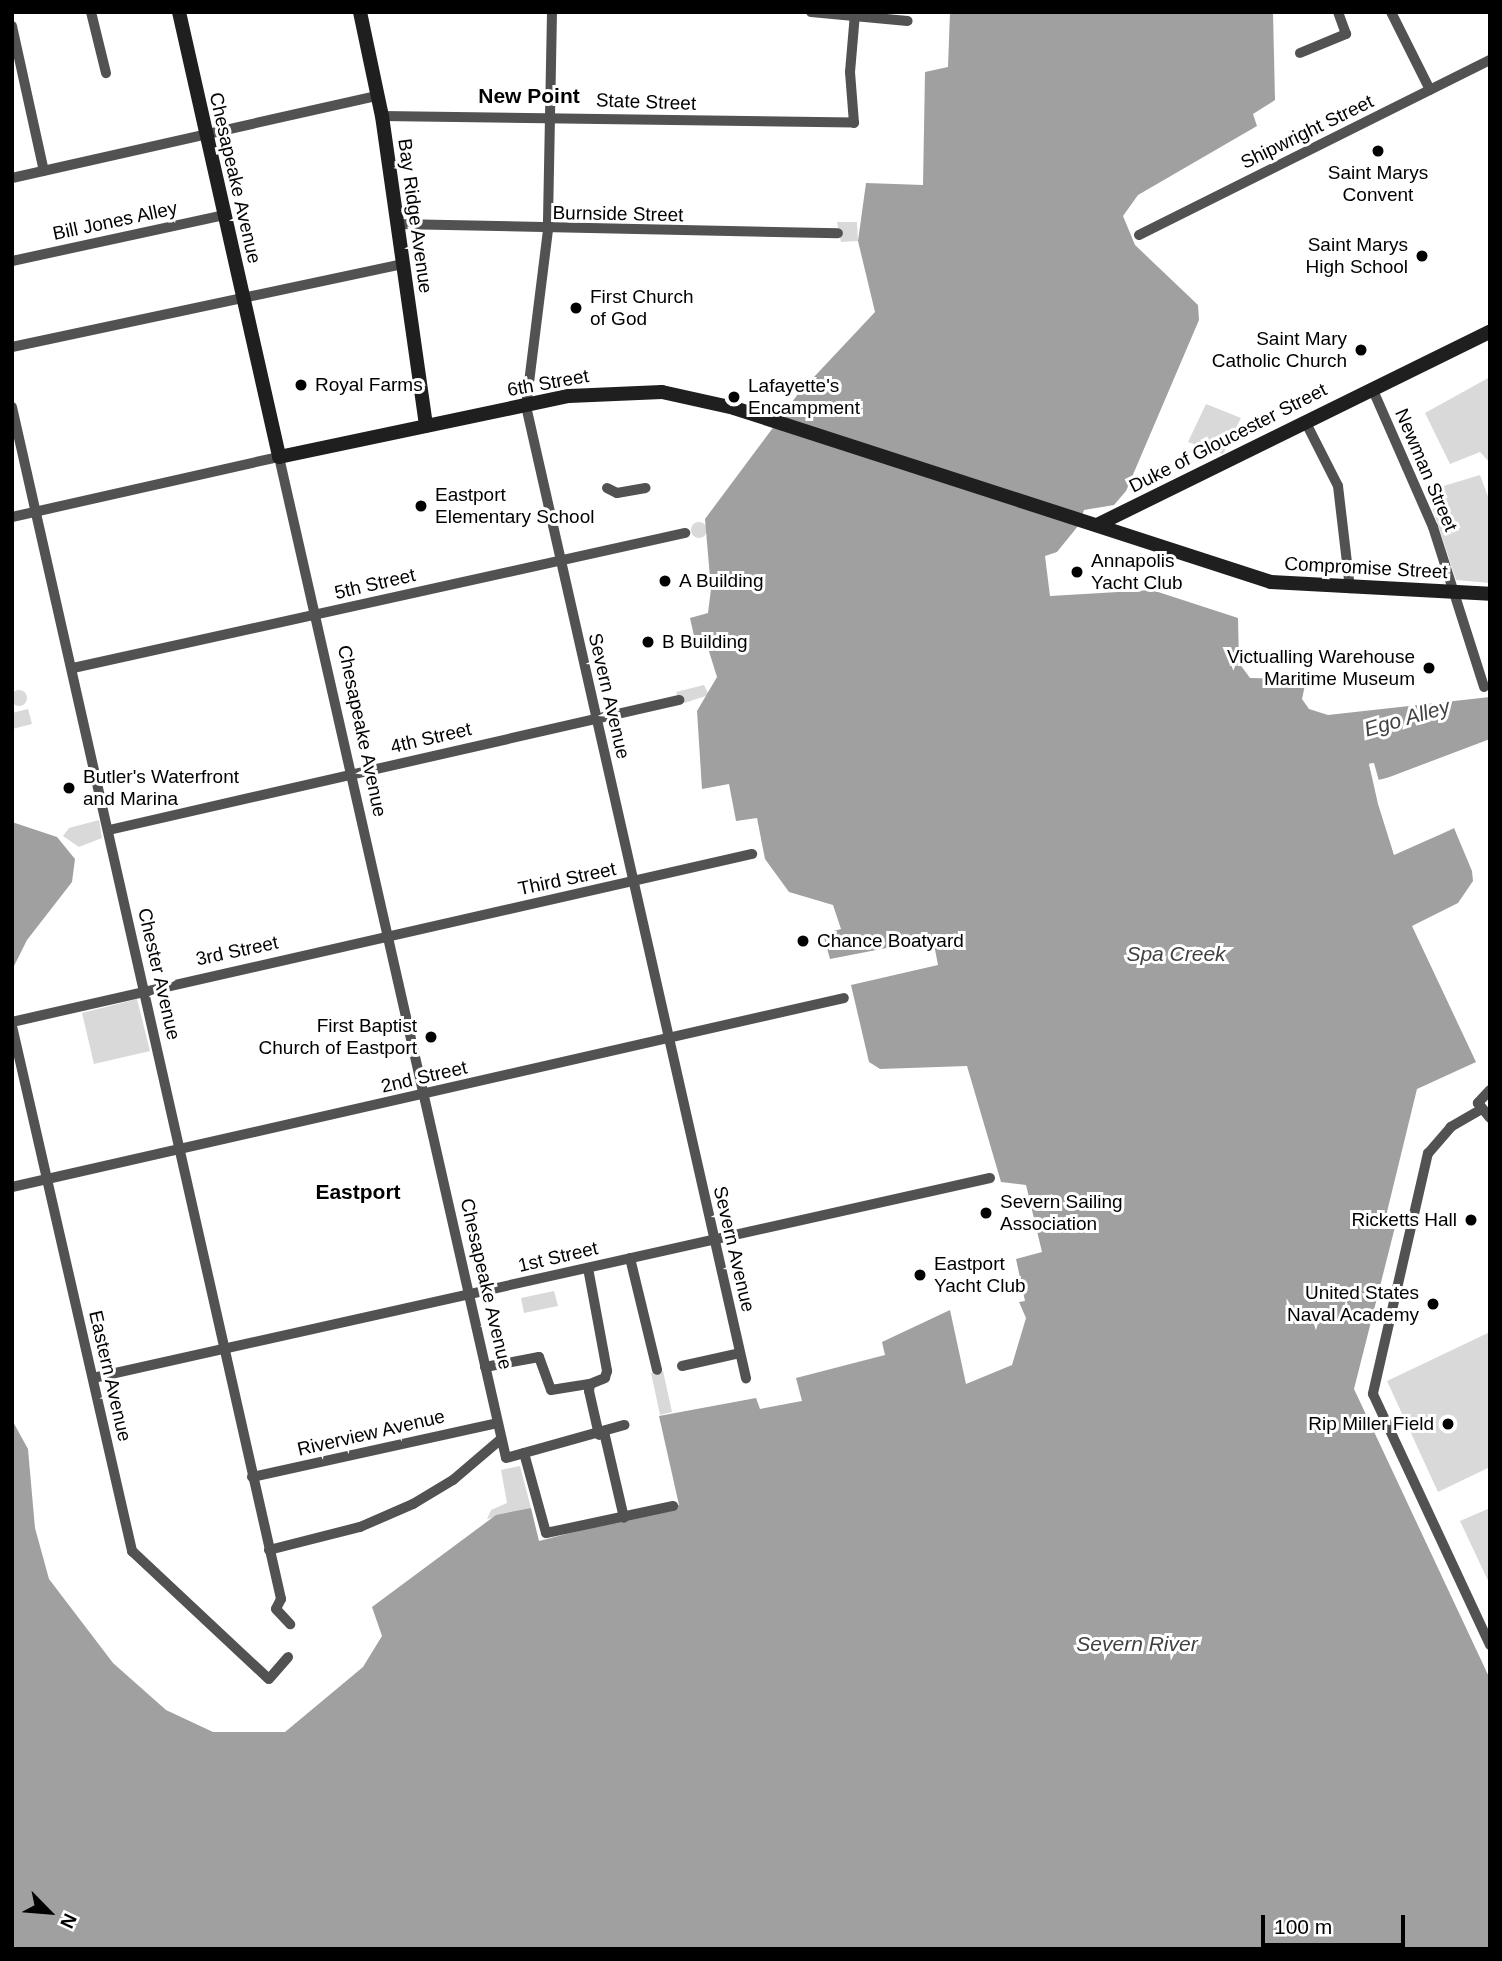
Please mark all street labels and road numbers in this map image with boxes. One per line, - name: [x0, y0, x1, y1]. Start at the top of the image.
- street label: State Street: [595, 89, 697, 115]
- street label: Chesapeake Avenue: [204, 90, 266, 266]
- street label: Shipwright Street: [1237, 90, 1377, 174]
- street label: Bay Ridge Avenue: [393, 137, 437, 295]
- street label: Bill Jones Alley: [50, 197, 180, 245]
- street label: Burnside Street: [552, 201, 684, 227]
- street label: 6th Street: [505, 365, 591, 401]
- street label: Duke of Gloucester Street: [1125, 378, 1331, 498]
- street label: Newman Street: [1390, 405, 1462, 535]
- street label: Compromise Street: [1284, 552, 1448, 584]
- street label: 5th Street: [332, 564, 418, 604]
- street label: Severn Avenue: [583, 630, 635, 762]
- street label: Chesapeake Avenue: [333, 643, 391, 819]
- street label: 4th Street: [388, 718, 474, 758]
- street label: Third Street: [516, 858, 618, 900]
- street label: Chester Avenue: [133, 905, 185, 1043]
- street label: 3rd Street: [194, 931, 280, 971]
- street label: 2nd Street: [379, 1056, 469, 1098]
- street label: Severn Avenue: [708, 1183, 760, 1315]
- street label: Chesapeake Avenue: [455, 1196, 517, 1372]
- street label: 1st Street: [516, 1237, 600, 1277]
- street label: Eastern Avenue: [84, 1308, 136, 1444]
- street label: Riverview Avenue: [295, 1405, 447, 1461]

